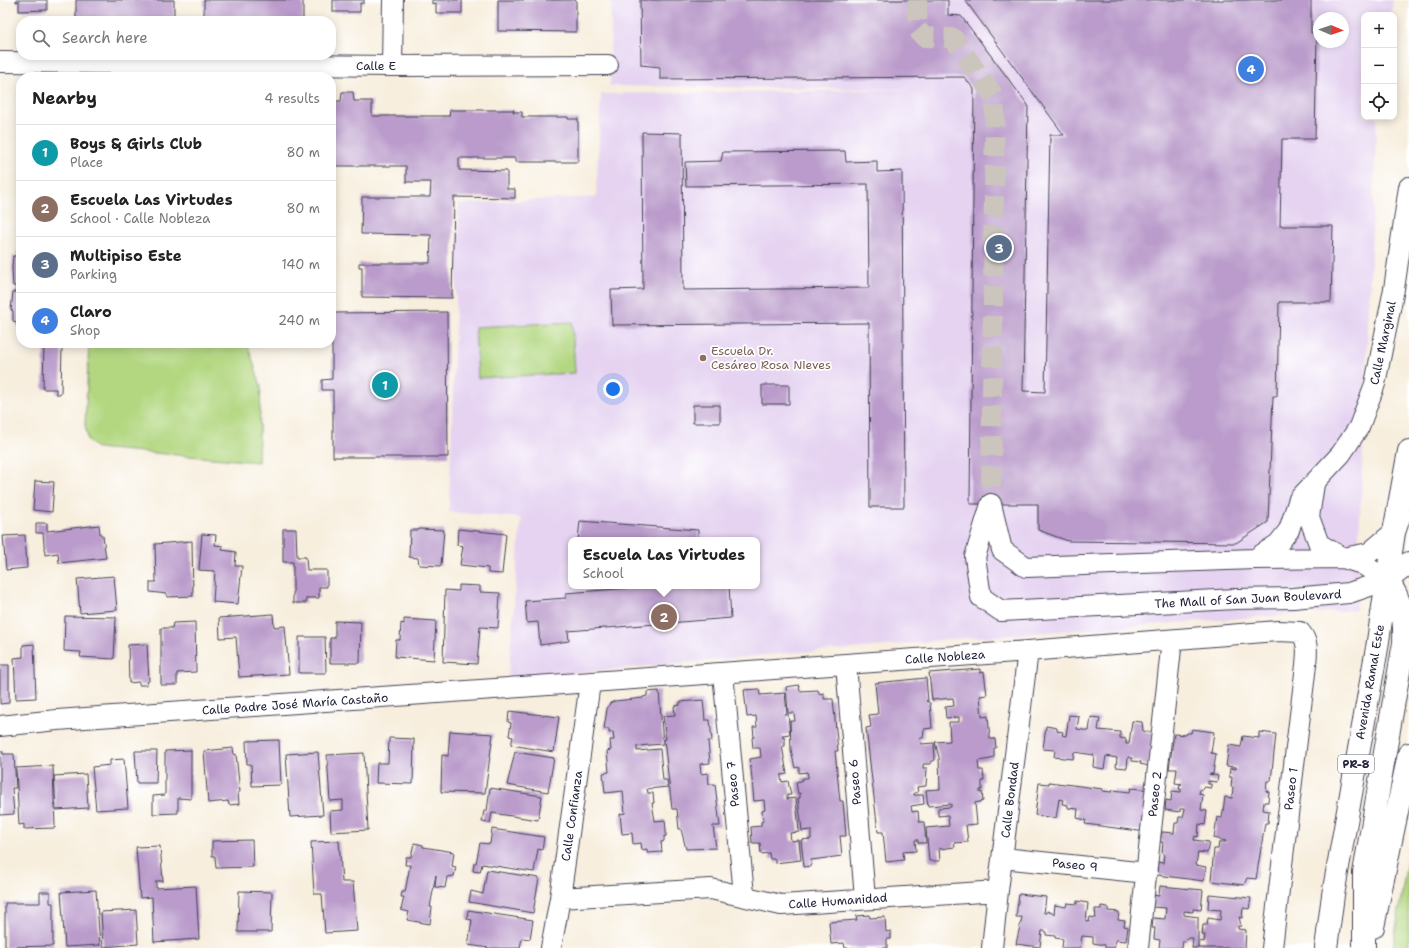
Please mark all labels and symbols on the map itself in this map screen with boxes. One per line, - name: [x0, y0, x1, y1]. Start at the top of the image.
- north arrow: [1313, 12, 1349, 48]
- pin: 4: [1238, 54, 1264, 84]
- street label: Calle E: [356, 58, 396, 74]
- pin: 3: [986, 233, 1012, 263]
- street label: Calle Marginal: [1366, 299, 1400, 386]
- place label: Escuela Dr. Cesáreo Rosa Nieves: [711, 343, 831, 373]
- marker: Escuela Dr. Cesáreo Rosa Nieves: [698, 353, 708, 363]
- pin: 1: [372, 370, 398, 400]
- your location: [603, 379, 623, 399]
- street label: The Mall of San Juan Boulevard: [1154, 586, 1342, 612]
- pin: 2: [651, 602, 677, 632]
- street label: Avenida Ramal Este: [1352, 623, 1388, 741]
- street label: Calle Nobleza: [904, 646, 986, 668]
- street label: Calle Padre José María Castaño: [201, 690, 389, 718]
- road number: PR-8: [1338, 755, 1374, 773]
- street label: Paseo 6: [845, 758, 865, 806]
- street label: Paseo 7: [723, 760, 743, 808]
- street label: Calle Bondad: [997, 761, 1023, 839]
- street label: Paseo 1: [1280, 767, 1302, 811]
- street label: Calle Confianza: [558, 769, 586, 862]
- street label: Paseo 2: [1145, 770, 1165, 818]
- street label: Paseo 9: [1051, 855, 1099, 875]
- street label: Calle Humanidad: [788, 890, 888, 912]

